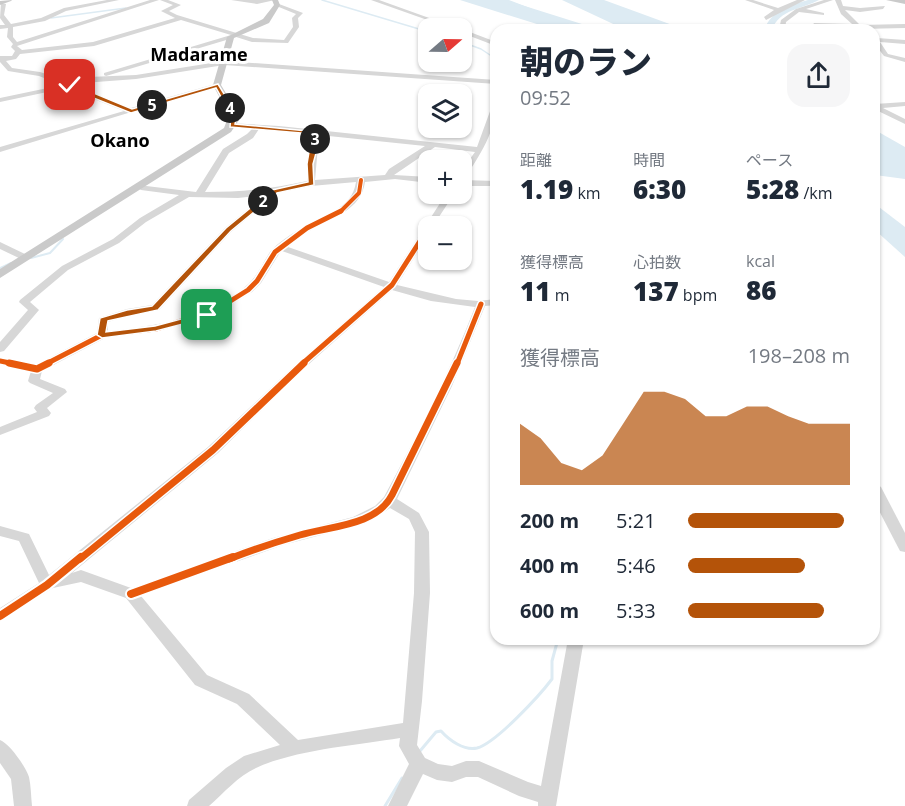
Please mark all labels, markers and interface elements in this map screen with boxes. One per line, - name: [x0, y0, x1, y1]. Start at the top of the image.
- north arrow: [418, 18, 472, 72]
- map controls: [418, 18, 472, 270]
- text: 朝のラン: [520, 39, 652, 84]
- district label: Madarame: [150, 42, 248, 66]
- button: share: [787, 44, 850, 107]
- pin: [44, 59, 95, 110]
- icon: check: [53, 68, 86, 101]
- button: layers: [418, 84, 472, 138]
- text: 09:52: [520, 84, 571, 111]
- pin: 5: [137, 90, 167, 120]
- pin: 4: [215, 93, 245, 123]
- text: 5: [147, 94, 157, 116]
- text: 4: [225, 97, 235, 119]
- pin: 3: [300, 124, 330, 154]
- district label: Okano: [90, 128, 150, 152]
- text: 3: [310, 128, 320, 150]
- text: 距離: [520, 149, 552, 171]
- text: 時間: [633, 149, 665, 171]
- text: ペース: [746, 149, 793, 171]
- button: +: [418, 150, 472, 204]
- text: 1.19: [520, 171, 573, 207]
- text: 6:30: [633, 171, 686, 207]
- text: 5:28: [746, 171, 799, 207]
- text: km: [573, 182, 601, 204]
- text: /km: [799, 182, 832, 204]
- pin: 2: [248, 186, 278, 216]
- text: 2: [258, 190, 268, 212]
- button: −: [418, 216, 472, 270]
- text: kcal: [746, 250, 775, 272]
- text: 獲得標高: [520, 251, 584, 273]
- text: 心拍数: [633, 251, 681, 273]
- text: 86: [746, 272, 776, 308]
- text: 11: [520, 273, 550, 309]
- text: 137: [633, 273, 679, 309]
- text: m: [550, 284, 569, 306]
- text: bpm: [679, 284, 717, 306]
- pin: [181, 289, 232, 340]
- icon: arrive: [190, 298, 223, 331]
- text: 198–208 m: [748, 342, 850, 369]
- text: 獲得標高: [520, 344, 600, 371]
- text: 200 m: [520, 507, 579, 534]
- text: 5:21: [616, 507, 656, 534]
- text: 400 m: [520, 552, 579, 579]
- text: 5:46: [616, 552, 656, 579]
- text: 600 m: [520, 597, 579, 624]
- text: 5:33: [616, 597, 656, 624]

